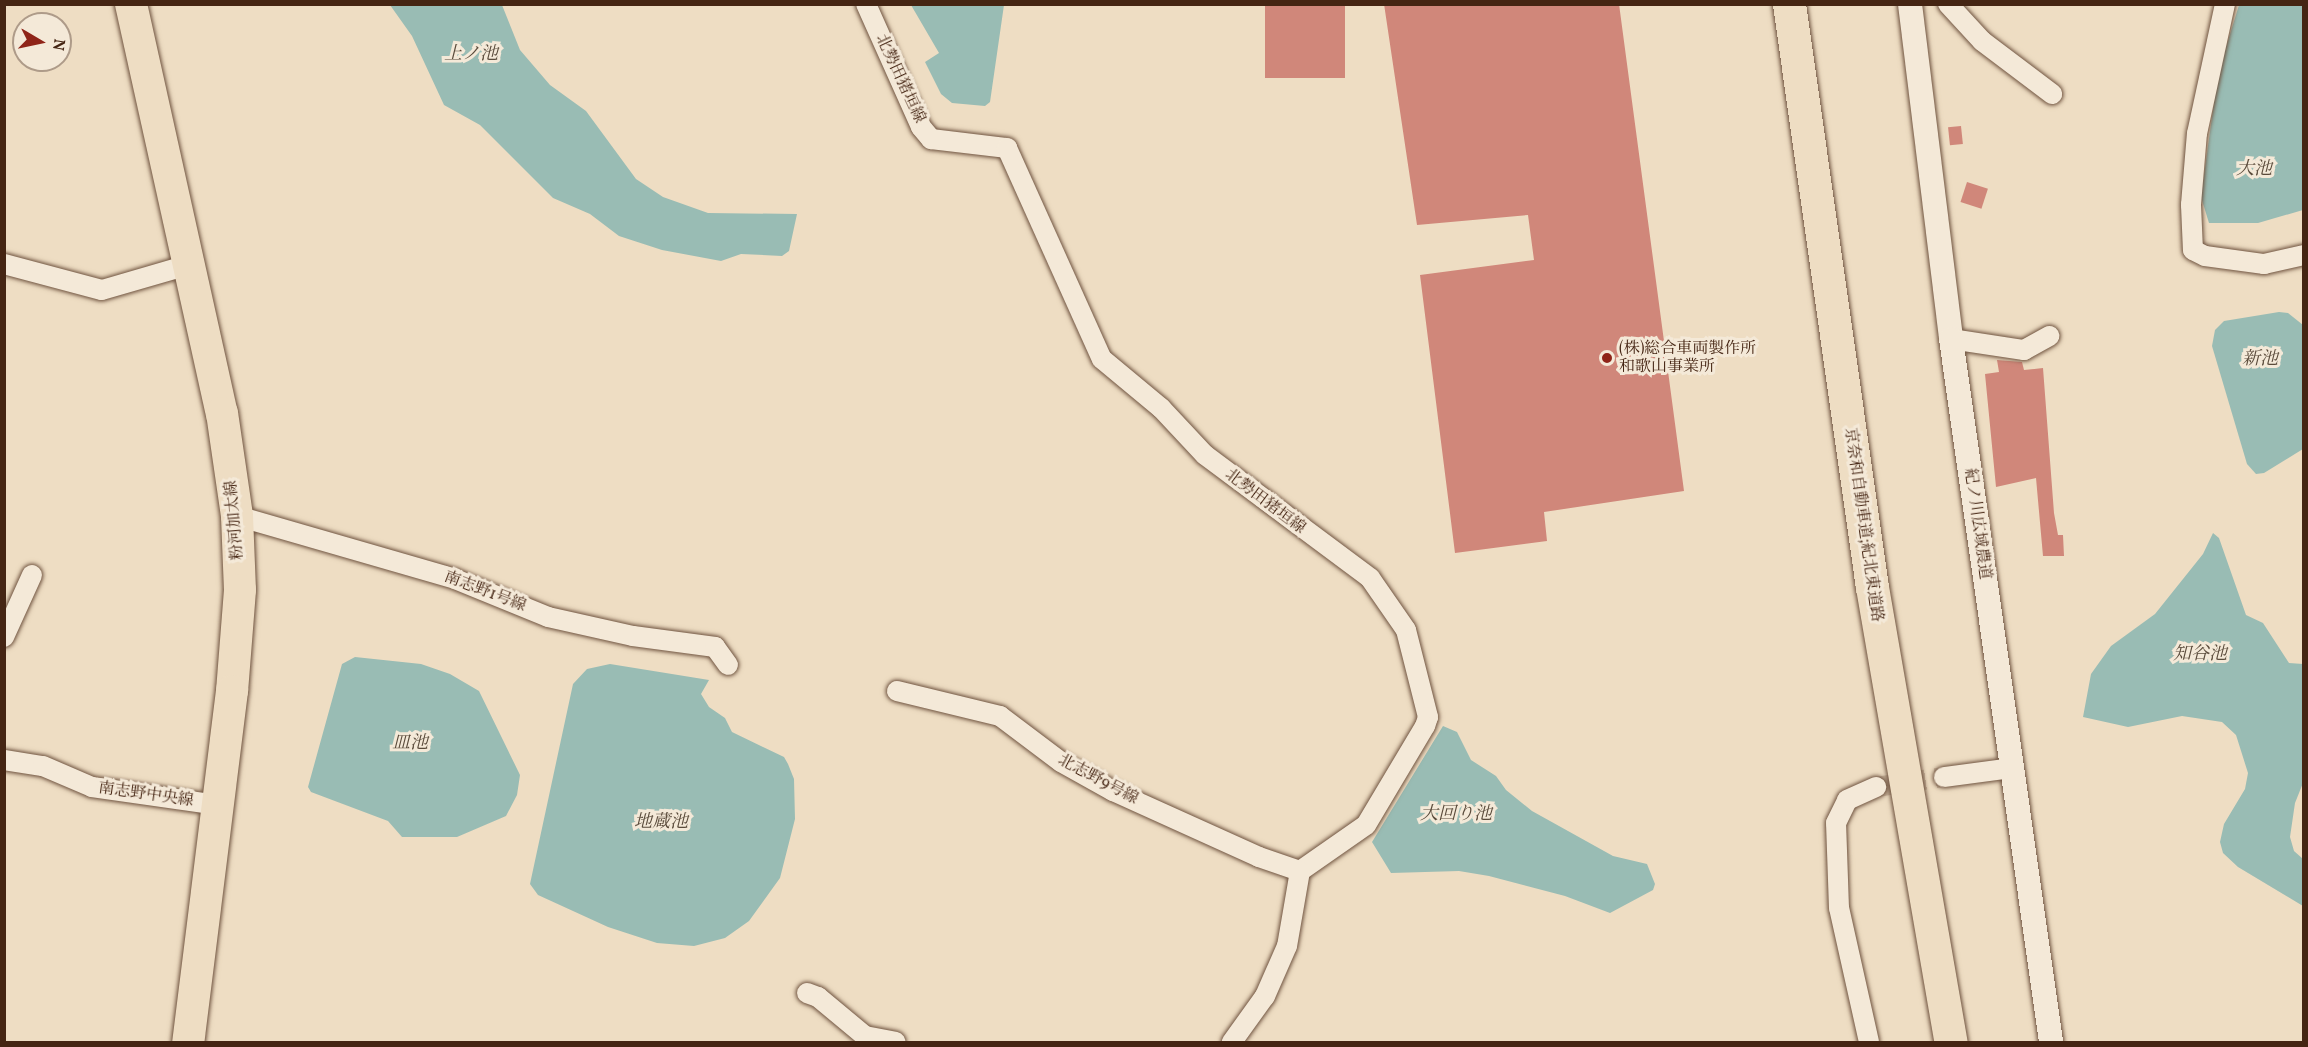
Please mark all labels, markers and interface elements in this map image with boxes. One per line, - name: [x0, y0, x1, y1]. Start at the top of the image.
- north arrow: [12, 12, 72, 72]
- street label: 北勢田猪垣線: [871, 31, 929, 127]
- text: N: [46, 37, 70, 52]
- water label: 上ノ池: [444, 44, 498, 66]
- water label: 大池: [2236, 159, 2272, 181]
- place label: (株)総合車両製作所 和歌山事業所: [1619, 339, 1756, 377]
- water label: 新池: [2242, 349, 2278, 371]
- marker: (株)総合車両製作所 和歌山事業所: [1600, 351, 1614, 365]
- street label: 京奈和自動車道;紀北東道路: [1840, 427, 1886, 623]
- street label: 北勢田猪垣線: [1221, 465, 1309, 539]
- street label: 紀ノ川広域農道: [1960, 467, 1994, 581]
- street label: 粉河加太線: [222, 479, 248, 561]
- street label: 南志野1号線: [441, 568, 529, 616]
- water label: 知谷池: [2173, 644, 2227, 666]
- water label: 皿池: [392, 733, 428, 755]
- street label: 北志野9号線: [1055, 751, 1141, 809]
- street label: 南志野中央線: [97, 779, 195, 811]
- water label: 大回り池: [1420, 804, 1492, 826]
- water label: 地蔵池: [634, 812, 688, 834]

